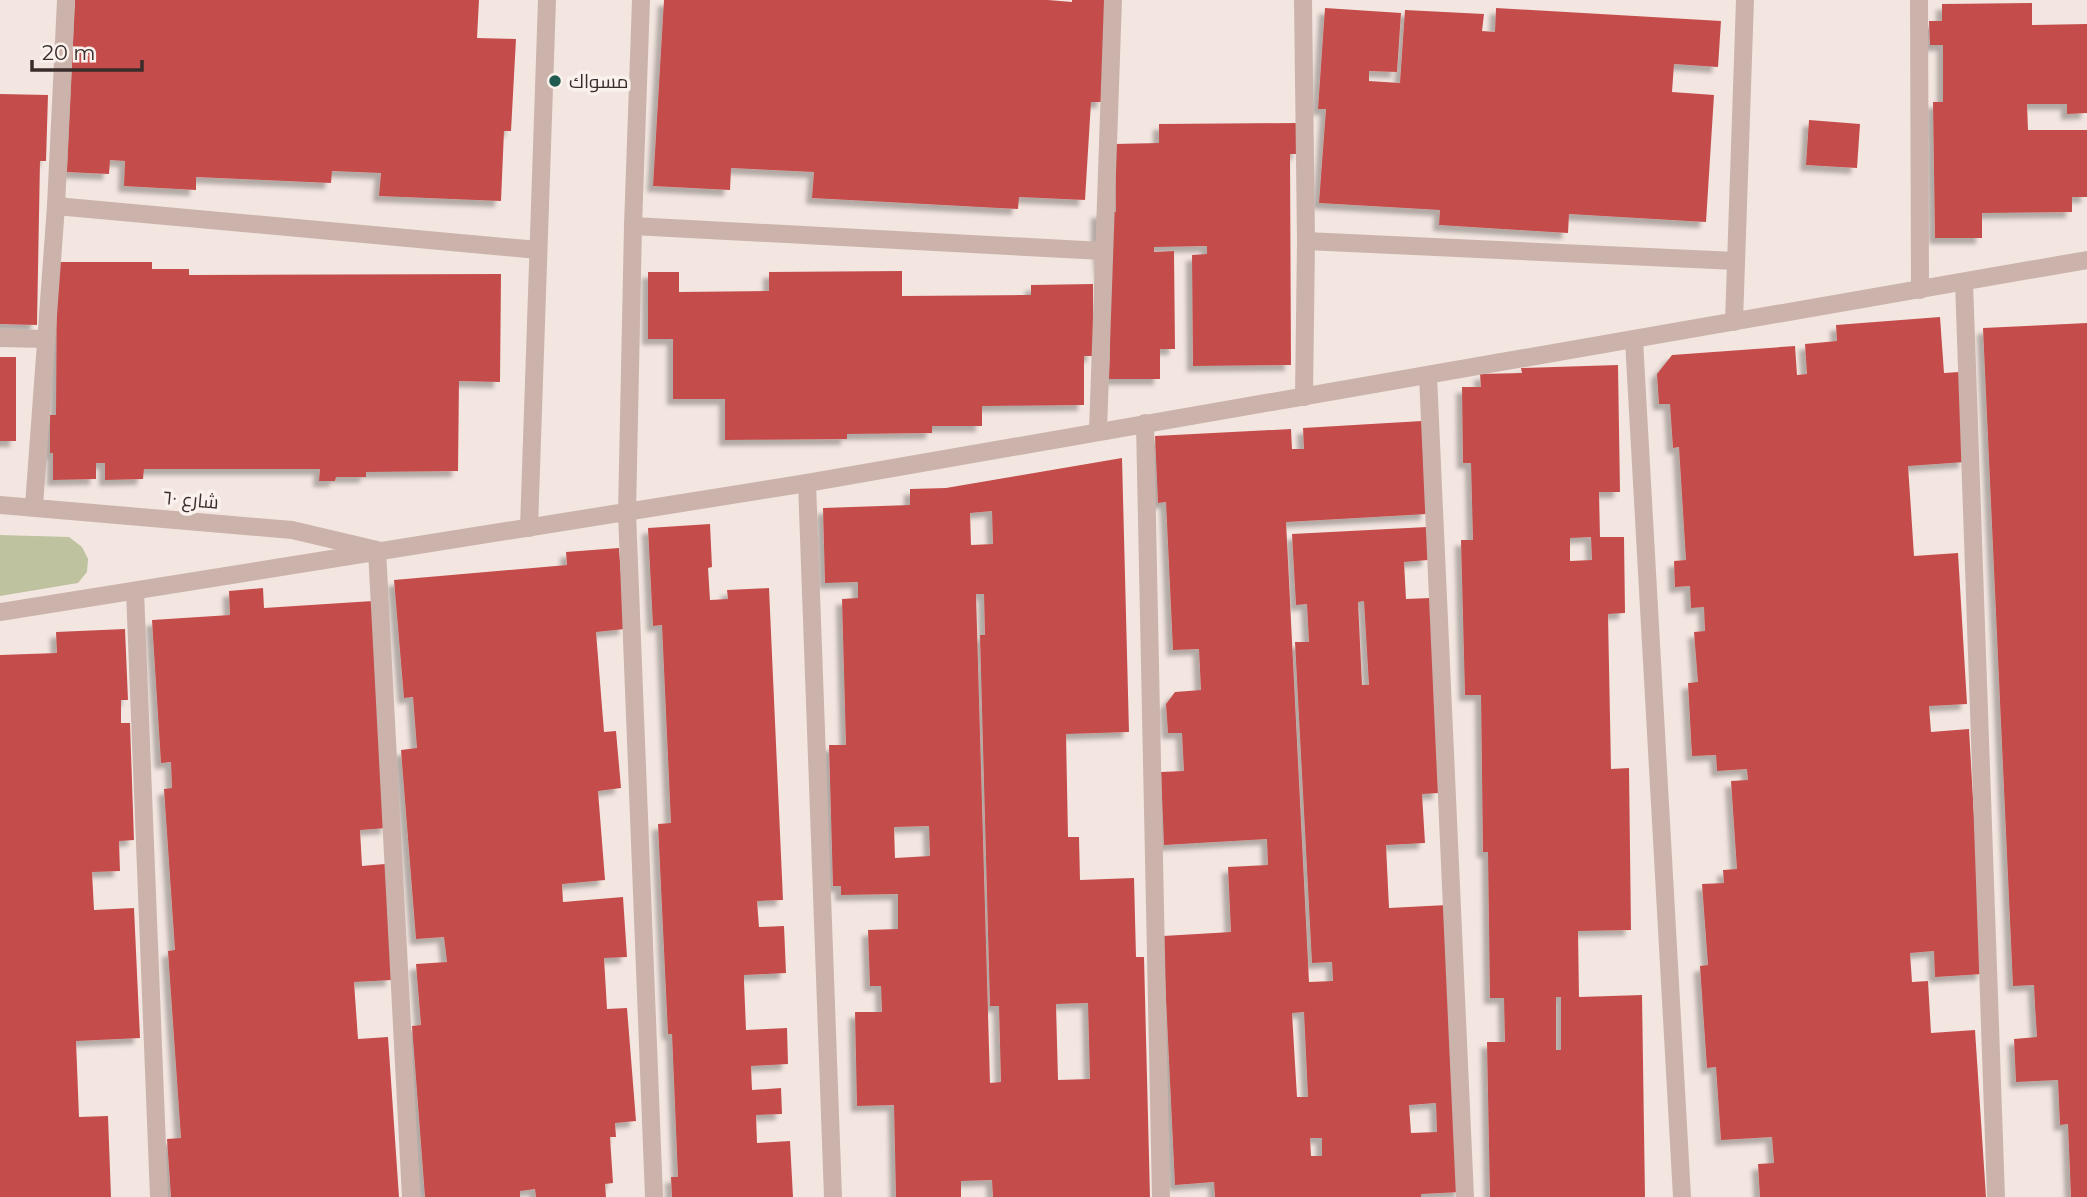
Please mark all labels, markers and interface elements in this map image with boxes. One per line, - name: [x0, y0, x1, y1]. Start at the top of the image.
- scale bar: [32, 28, 142, 72]
- text: 20 m: [42, 40, 96, 65]
- place label: مسواك: [569, 70, 629, 93]
- marker: مسواك: [547, 73, 563, 89]
- street label: شارع ٦٠: [162, 486, 220, 516]

